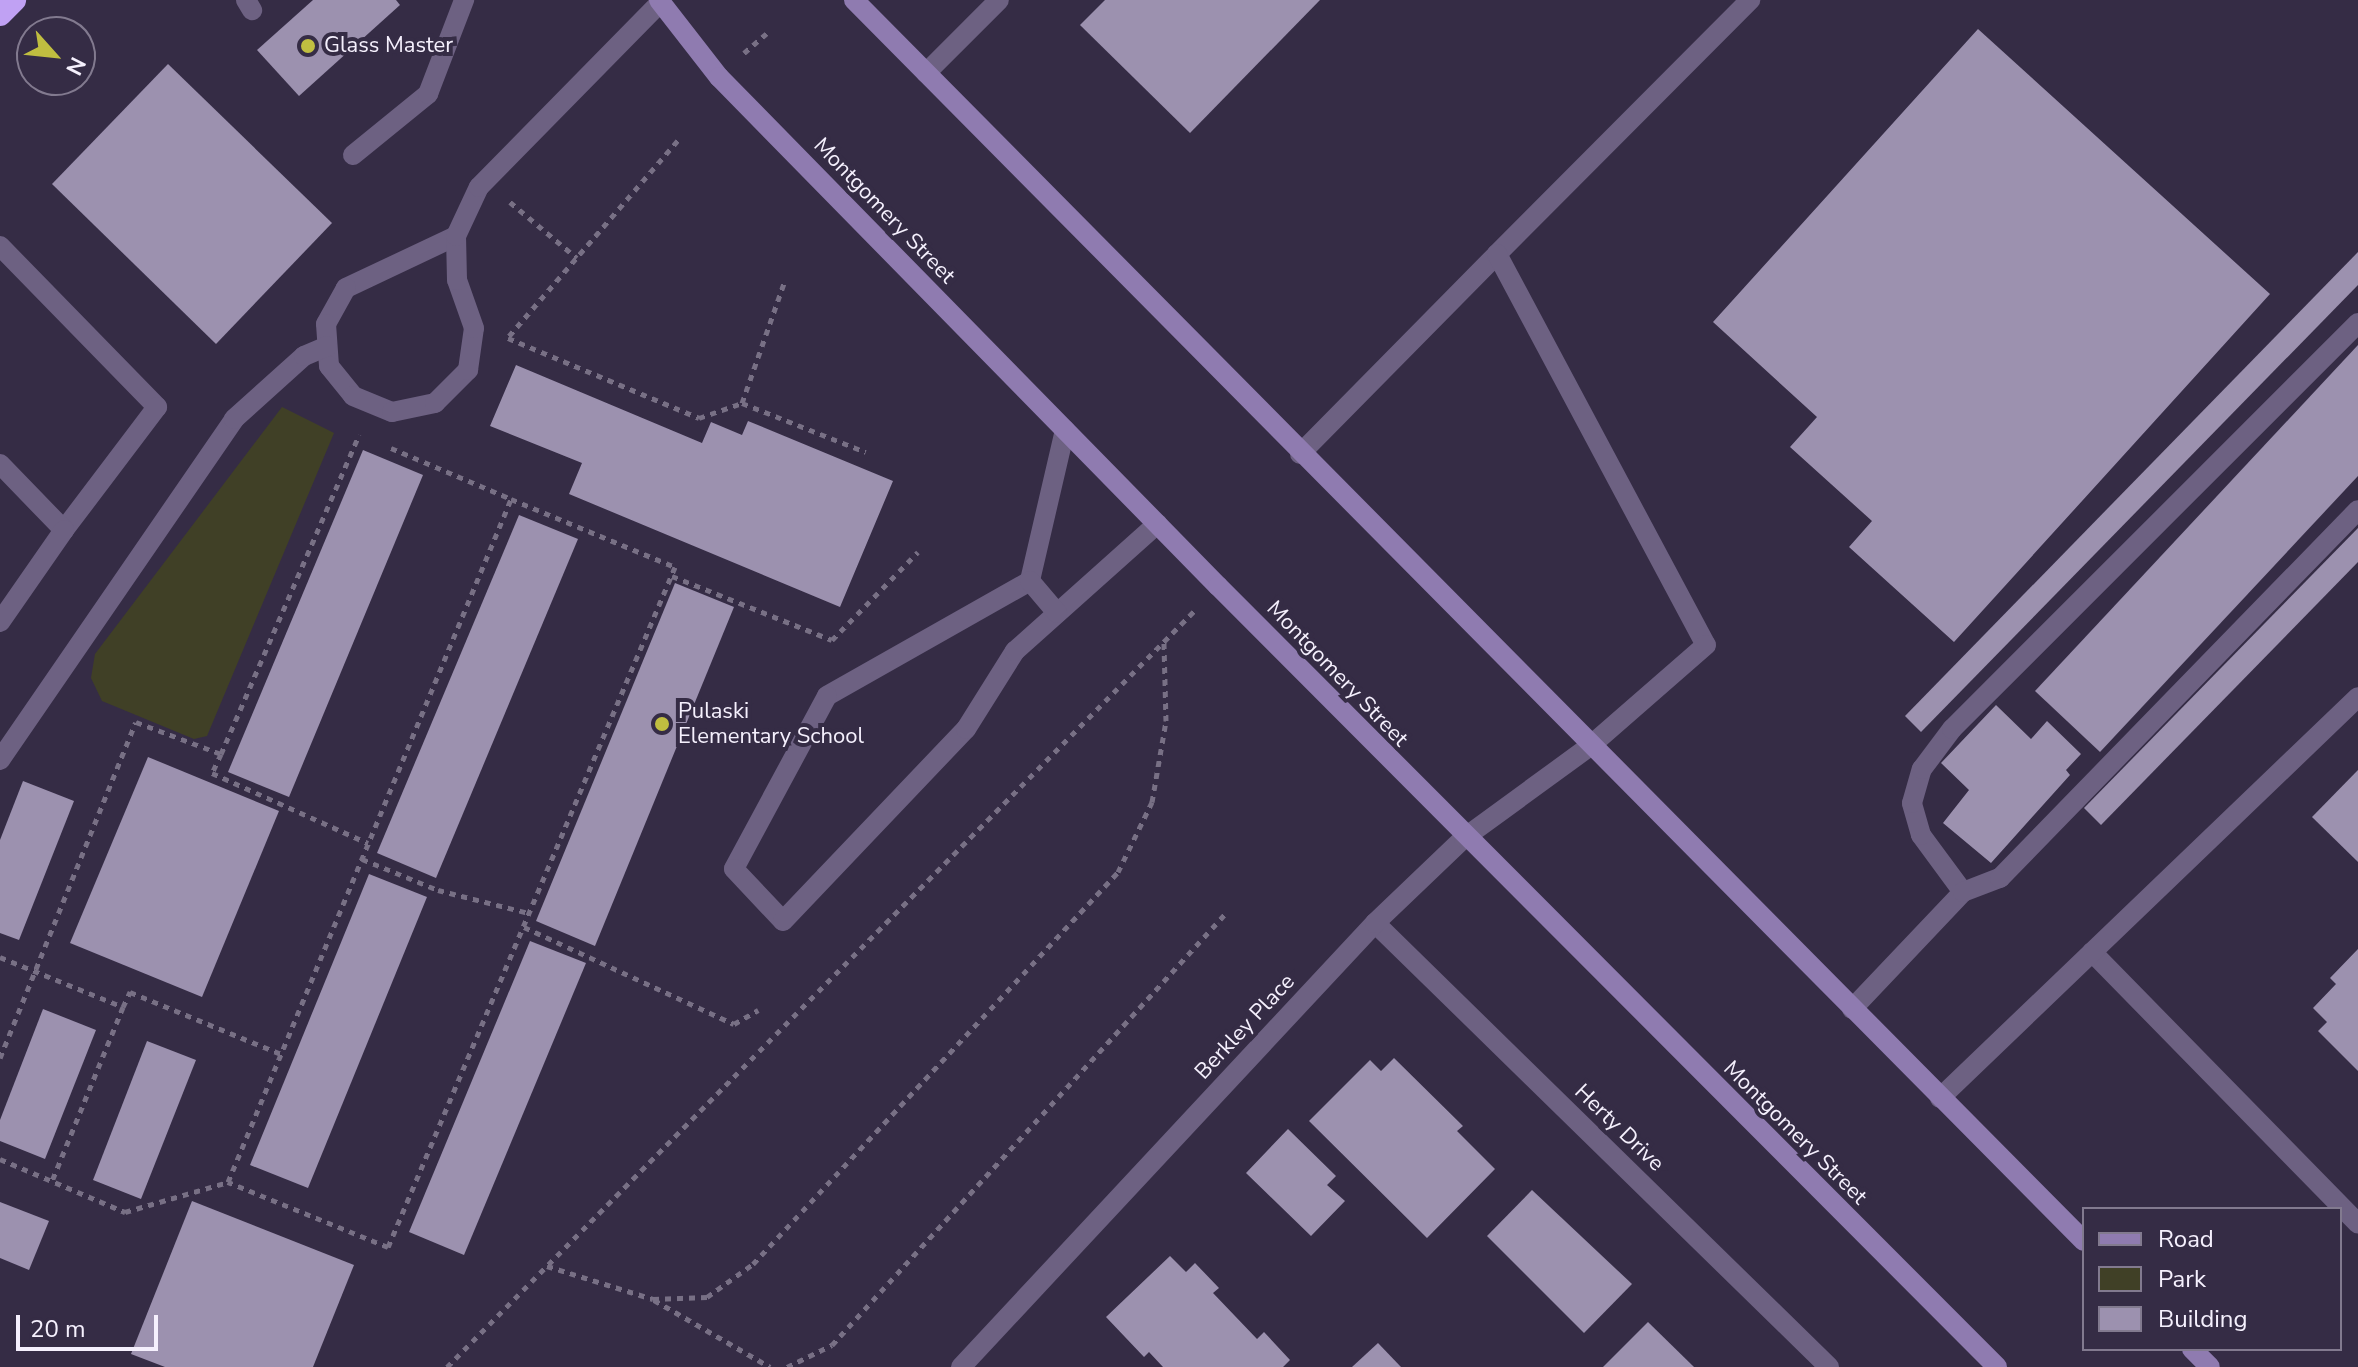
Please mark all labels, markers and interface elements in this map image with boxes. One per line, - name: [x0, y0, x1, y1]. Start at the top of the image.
- north arrow: [16, 16, 96, 96]
- place label: Glass Master: [324, 33, 453, 59]
- marker: Glass Master: [299, 37, 317, 55]
- text: N: [58, 52, 93, 80]
- street label: Montgomery Street: [808, 133, 960, 289]
- street label: Montgomery Street: [1261, 596, 1413, 752]
- place label: Pulaski Elementary School: [678, 698, 864, 750]
- marker: Pulaski Elementary School: [653, 715, 671, 733]
- street label: Berkley Place: [1190, 969, 1300, 1085]
- street label: Montgomery Street: [1718, 1056, 1872, 1210]
- street label: Herty Drive: [1569, 1079, 1669, 1177]
- legend: [2082, 1207, 2342, 1351]
- text: Road: [2158, 1223, 2214, 1255]
- text: Park: [2158, 1263, 2206, 1295]
- scale bar: [20, 1299, 162, 1349]
- text: Building: [2158, 1303, 2248, 1335]
- text: 20 m: [30, 1313, 86, 1345]

